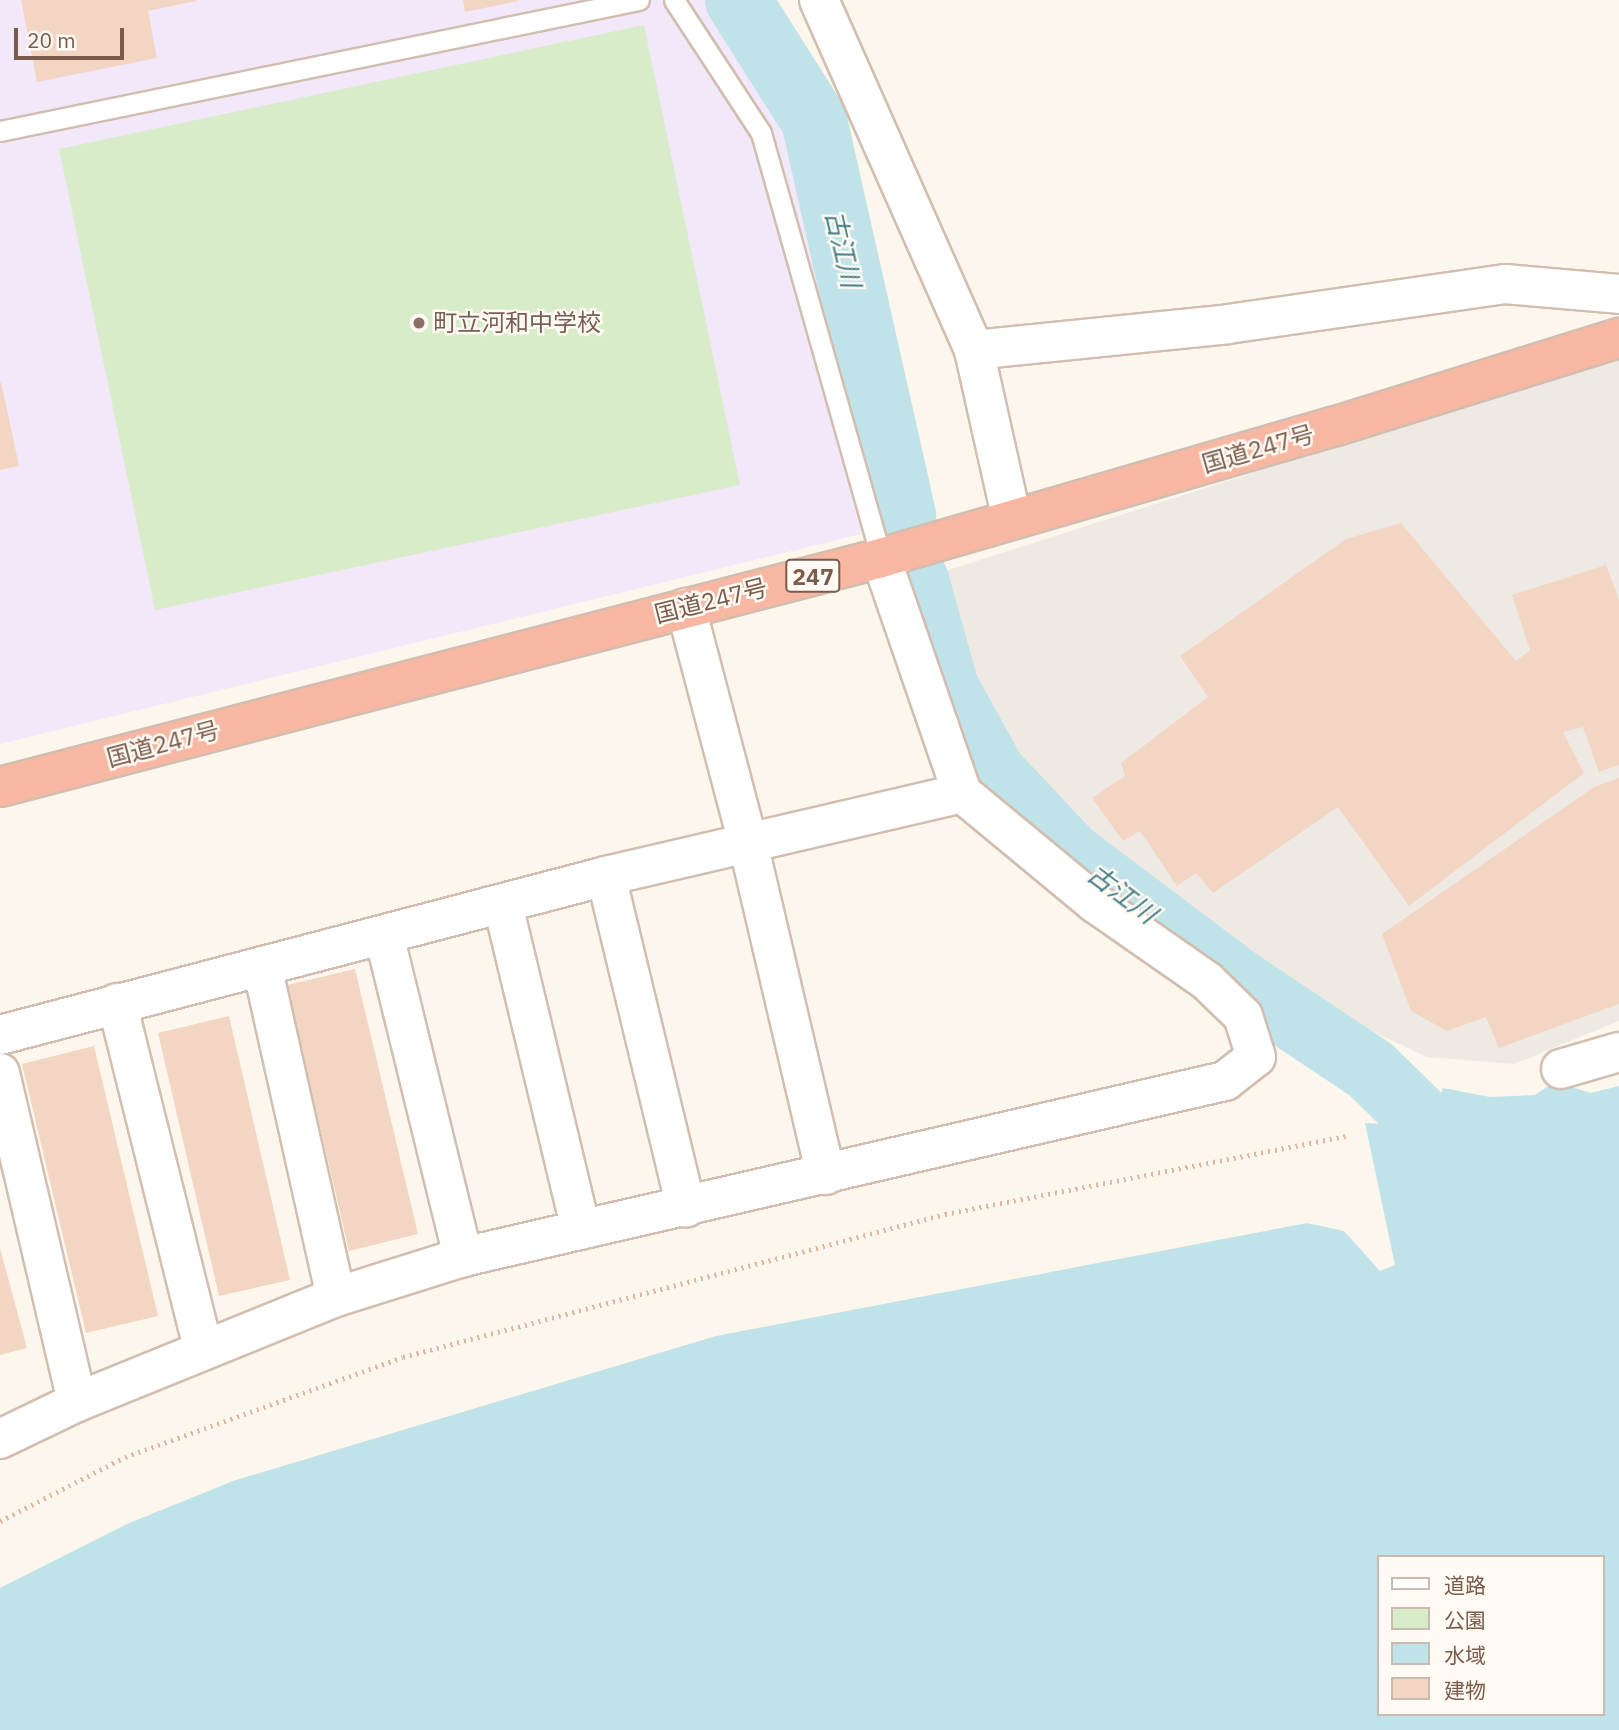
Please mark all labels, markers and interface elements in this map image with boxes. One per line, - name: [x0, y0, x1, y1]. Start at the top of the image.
- scale bar: [18, 14, 128, 58]
- text: 20 m: [27, 26, 76, 54]
- water label: 古江川: [819, 207, 867, 291]
- place label: 町立河和中学校: [433, 309, 601, 337]
- marker: 町立河和中学校: [411, 315, 427, 331]
- street label: 国道247号: [1199, 419, 1317, 479]
- road number: 247: [785, 556, 841, 596]
- street label: 国道247号: [652, 573, 770, 629]
- street label: 国道247号: [104, 715, 222, 773]
- water label: 古江川: [1081, 858, 1163, 930]
- legend: [1378, 1555, 1605, 1716]
- text: 道路: [1444, 1571, 1486, 1599]
- text: 公園: [1444, 1606, 1486, 1634]
- text: 水域: [1444, 1641, 1486, 1669]
- text: 建物: [1444, 1676, 1486, 1704]

